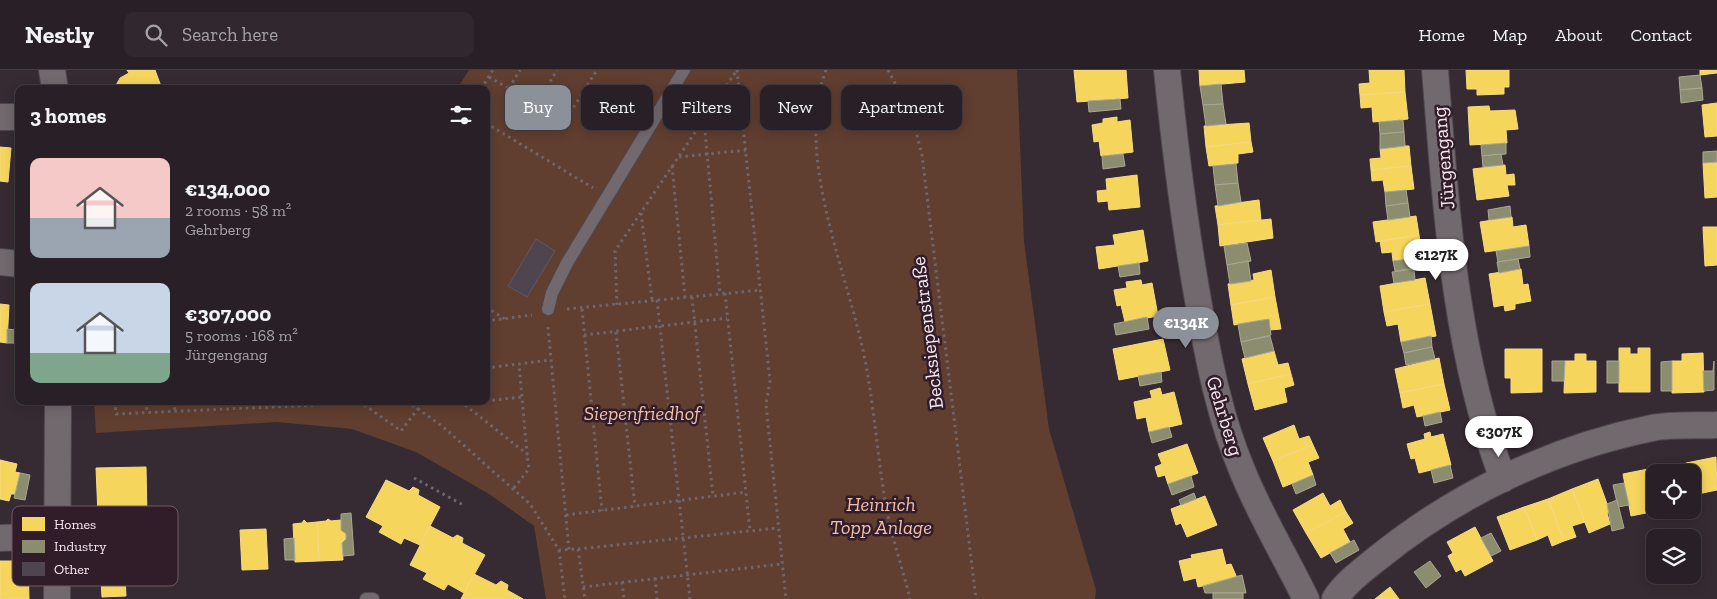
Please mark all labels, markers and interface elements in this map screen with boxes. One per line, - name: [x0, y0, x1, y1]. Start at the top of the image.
- search box: [124, 12, 474, 57]
- text: Nestly: [25, 20, 94, 49]
- icon: search: [142, 21, 170, 49]
- text: Search here: [182, 23, 278, 46]
- text: Home: [1418, 24, 1465, 46]
- text: Map: [1493, 24, 1527, 46]
- text: About: [1555, 24, 1602, 46]
- text: Contact: [1630, 24, 1692, 46]
- chip: Buy: [505, 85, 571, 130]
- chip: Rent: [581, 85, 653, 130]
- chip: Filters: [663, 85, 750, 130]
- chip: New: [760, 85, 831, 130]
- chip: Apartment: [841, 85, 962, 130]
- icon: filters: [447, 101, 475, 129]
- text: 3 homes: [30, 103, 106, 128]
- street label: Jürgengang: [1427, 106, 1459, 210]
- text: €134,000: [185, 176, 270, 201]
- icon: home: [70, 178, 130, 238]
- text: 2 rooms · 58 m²: [185, 201, 291, 220]
- text: Gehrberg: [185, 220, 251, 239]
- pin: €127K: [1401, 238, 1471, 281]
- text: €127K: [1414, 245, 1458, 264]
- street label: Becksiepenstraße: [906, 255, 948, 411]
- text: €307,000: [185, 301, 271, 326]
- icon: home: [70, 303, 130, 363]
- pin: €134K: [1151, 306, 1221, 349]
- text: €134K: [1164, 313, 1208, 332]
- text: 5 rooms · 168 m²: [185, 326, 298, 345]
- text: Jürgengang: [185, 345, 268, 364]
- street label: Gehrberg: [1201, 373, 1249, 459]
- park label: Siepenfriedhof: [584, 401, 703, 425]
- pin: €307K: [1464, 416, 1534, 458]
- text: €307K: [1476, 422, 1522, 441]
- map controls: [1646, 464, 1701, 584]
- button: locate: [1646, 464, 1701, 519]
- park label: Heinrich Topp Anlage: [830, 492, 932, 539]
- legend: [12, 506, 178, 586]
- text: Homes: [54, 516, 96, 533]
- button: layers: [1646, 529, 1701, 584]
- text: Industry: [54, 538, 107, 555]
- text: Other: [54, 561, 90, 578]

